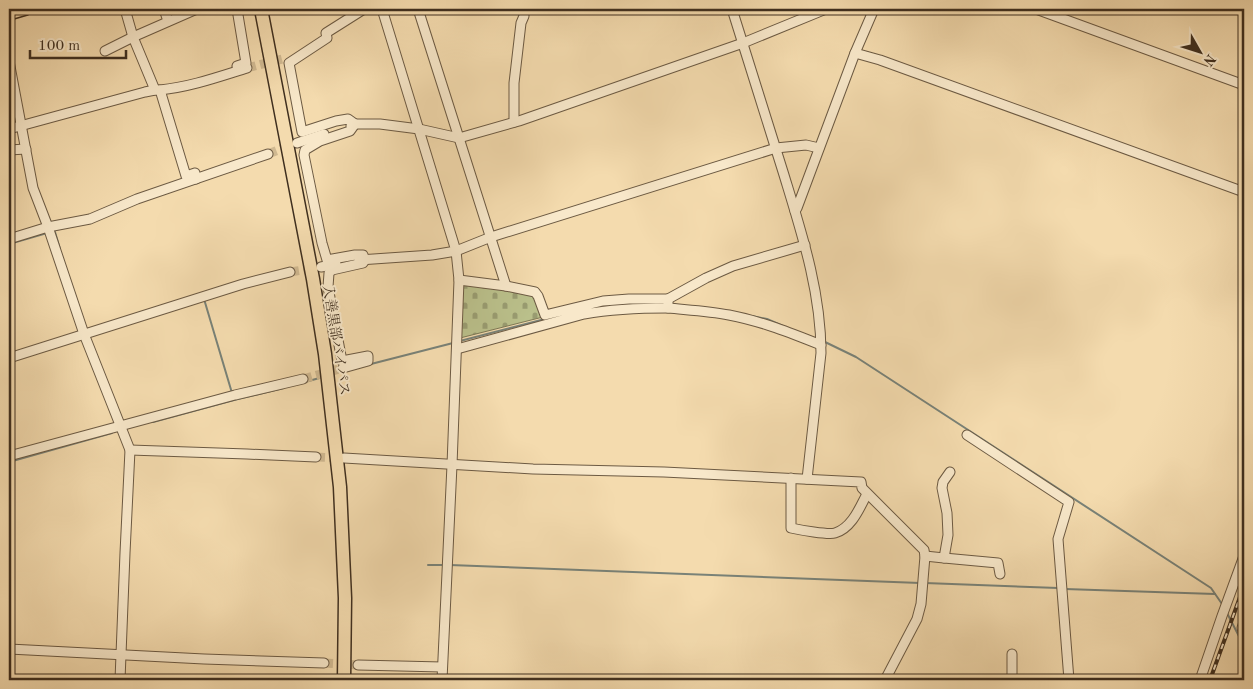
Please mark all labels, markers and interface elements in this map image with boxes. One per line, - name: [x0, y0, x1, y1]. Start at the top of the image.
- scale bar: [30, 28, 126, 60]
- north arrow: [1176, 28, 1226, 78]
- text: 100 m: [38, 39, 80, 54]
- text: N: [1200, 51, 1218, 68]
- street label: 入善黒部バイパス: [320, 284, 353, 396]

